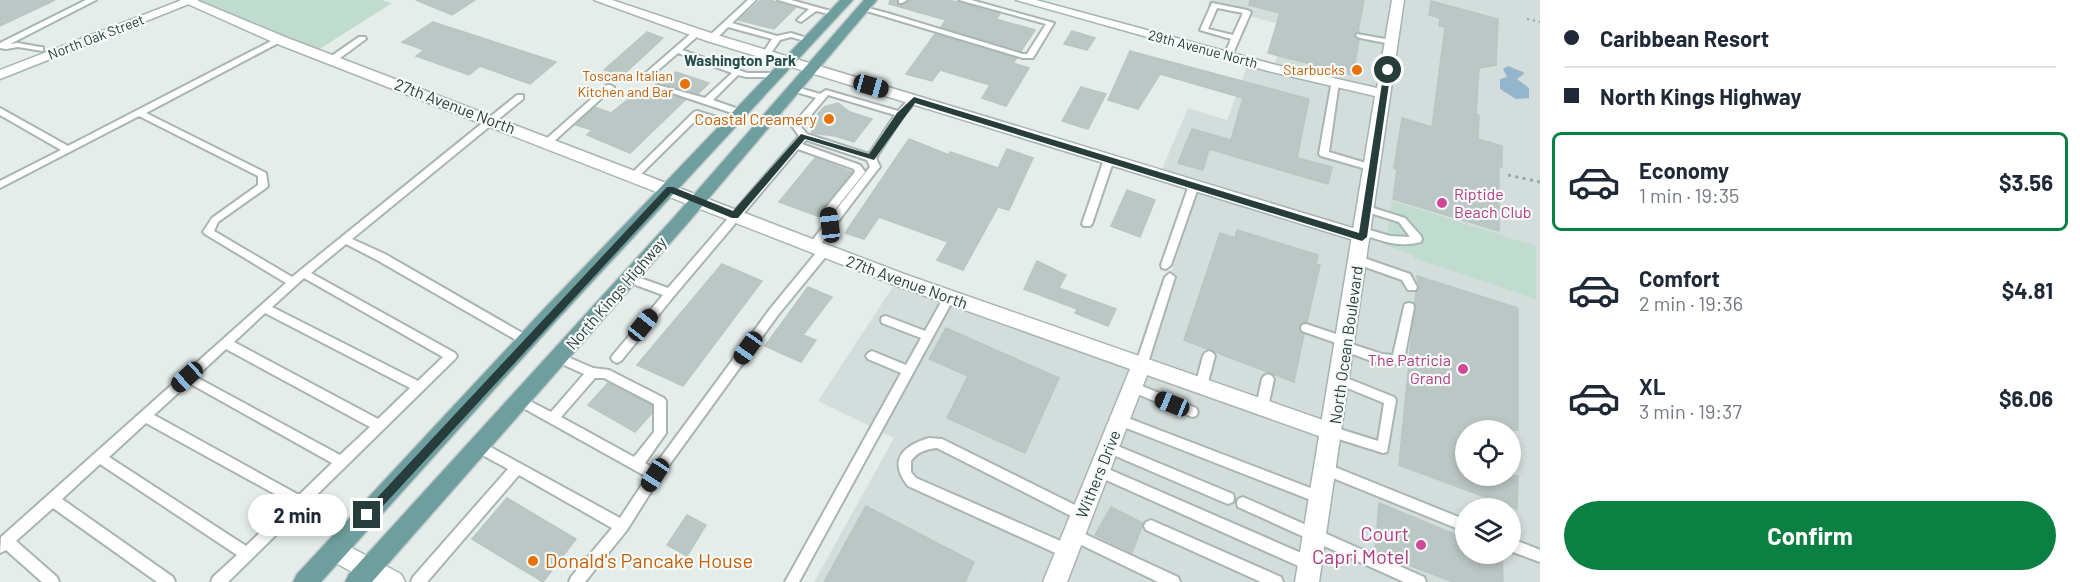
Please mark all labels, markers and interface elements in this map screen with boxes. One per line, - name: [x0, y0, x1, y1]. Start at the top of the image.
- street label: North Oak Street: [45, 10, 146, 63]
- text: Caribbean Resort: [1600, 25, 1769, 51]
- street label: 29th Avenue North: [1147, 26, 1260, 71]
- district label: Washington Park: [684, 51, 796, 69]
- route start: [1374, 56, 1401, 83]
- place label: Starbucks: [1283, 61, 1345, 78]
- marker: Starbucks: [1350, 63, 1364, 77]
- place label: Toscana Italian Kitchen and Bar: [577, 67, 673, 100]
- car: [851, 72, 891, 100]
- street label: 27th Avenue North: [392, 74, 518, 137]
- marker: Toscana Italian Kitchen and Bar: [678, 77, 692, 91]
- text: North Kings Highway: [1600, 83, 1802, 109]
- place label: Coastal Creamery: [694, 109, 818, 128]
- marker: Coastal Creamery: [822, 112, 836, 126]
- icon: car: [1567, 155, 1621, 209]
- text: Economy: [1639, 157, 1729, 183]
- text: $3.56: [1999, 169, 2053, 195]
- text: 1 min · 19:35: [1639, 183, 1739, 207]
- place label: Riptide Beach Club: [1454, 184, 1532, 221]
- marker: Riptide Beach Club: [1435, 196, 1449, 210]
- car: [819, 206, 841, 244]
- street label: North Kings Highway: [561, 232, 670, 353]
- street label: 27th Avenue North: [844, 251, 971, 312]
- icon: car: [1567, 263, 1621, 317]
- street label: North Ocean Boulevard: [1325, 265, 1366, 425]
- text: Comfort: [1639, 265, 1720, 291]
- text: $4.81: [2002, 277, 2053, 303]
- text: 2 min · 19:36: [1639, 291, 1743, 315]
- car: [625, 305, 661, 345]
- car: [730, 328, 766, 368]
- place label: The Patricia Grand: [1368, 350, 1451, 387]
- car: [168, 358, 206, 396]
- marker: The Patricia Grand: [1456, 362, 1470, 376]
- icon: car: [1567, 371, 1621, 425]
- text: XL: [1639, 373, 1665, 399]
- text: $6.06: [1999, 385, 2053, 411]
- car: [1152, 389, 1192, 419]
- text: 3 min · 19:37: [1639, 399, 1742, 423]
- map controls: [1455, 420, 1521, 564]
- button: locate: [1455, 420, 1521, 486]
- street label: Withers Drive: [1071, 427, 1124, 521]
- car: [638, 455, 672, 495]
- callout: 2 min: [247, 494, 346, 536]
- button: layers: [1455, 498, 1521, 564]
- route end: [353, 501, 380, 528]
- button: Confirm: [1564, 501, 2056, 570]
- text: 2 min: [274, 503, 321, 527]
- place label: Court Capri Motel: [1312, 521, 1409, 568]
- marker: Court Capri Motel: [1414, 538, 1428, 552]
- place label: Donald's Pancake House: [545, 548, 753, 572]
- marker: Donald's Pancake House: [526, 554, 540, 568]

